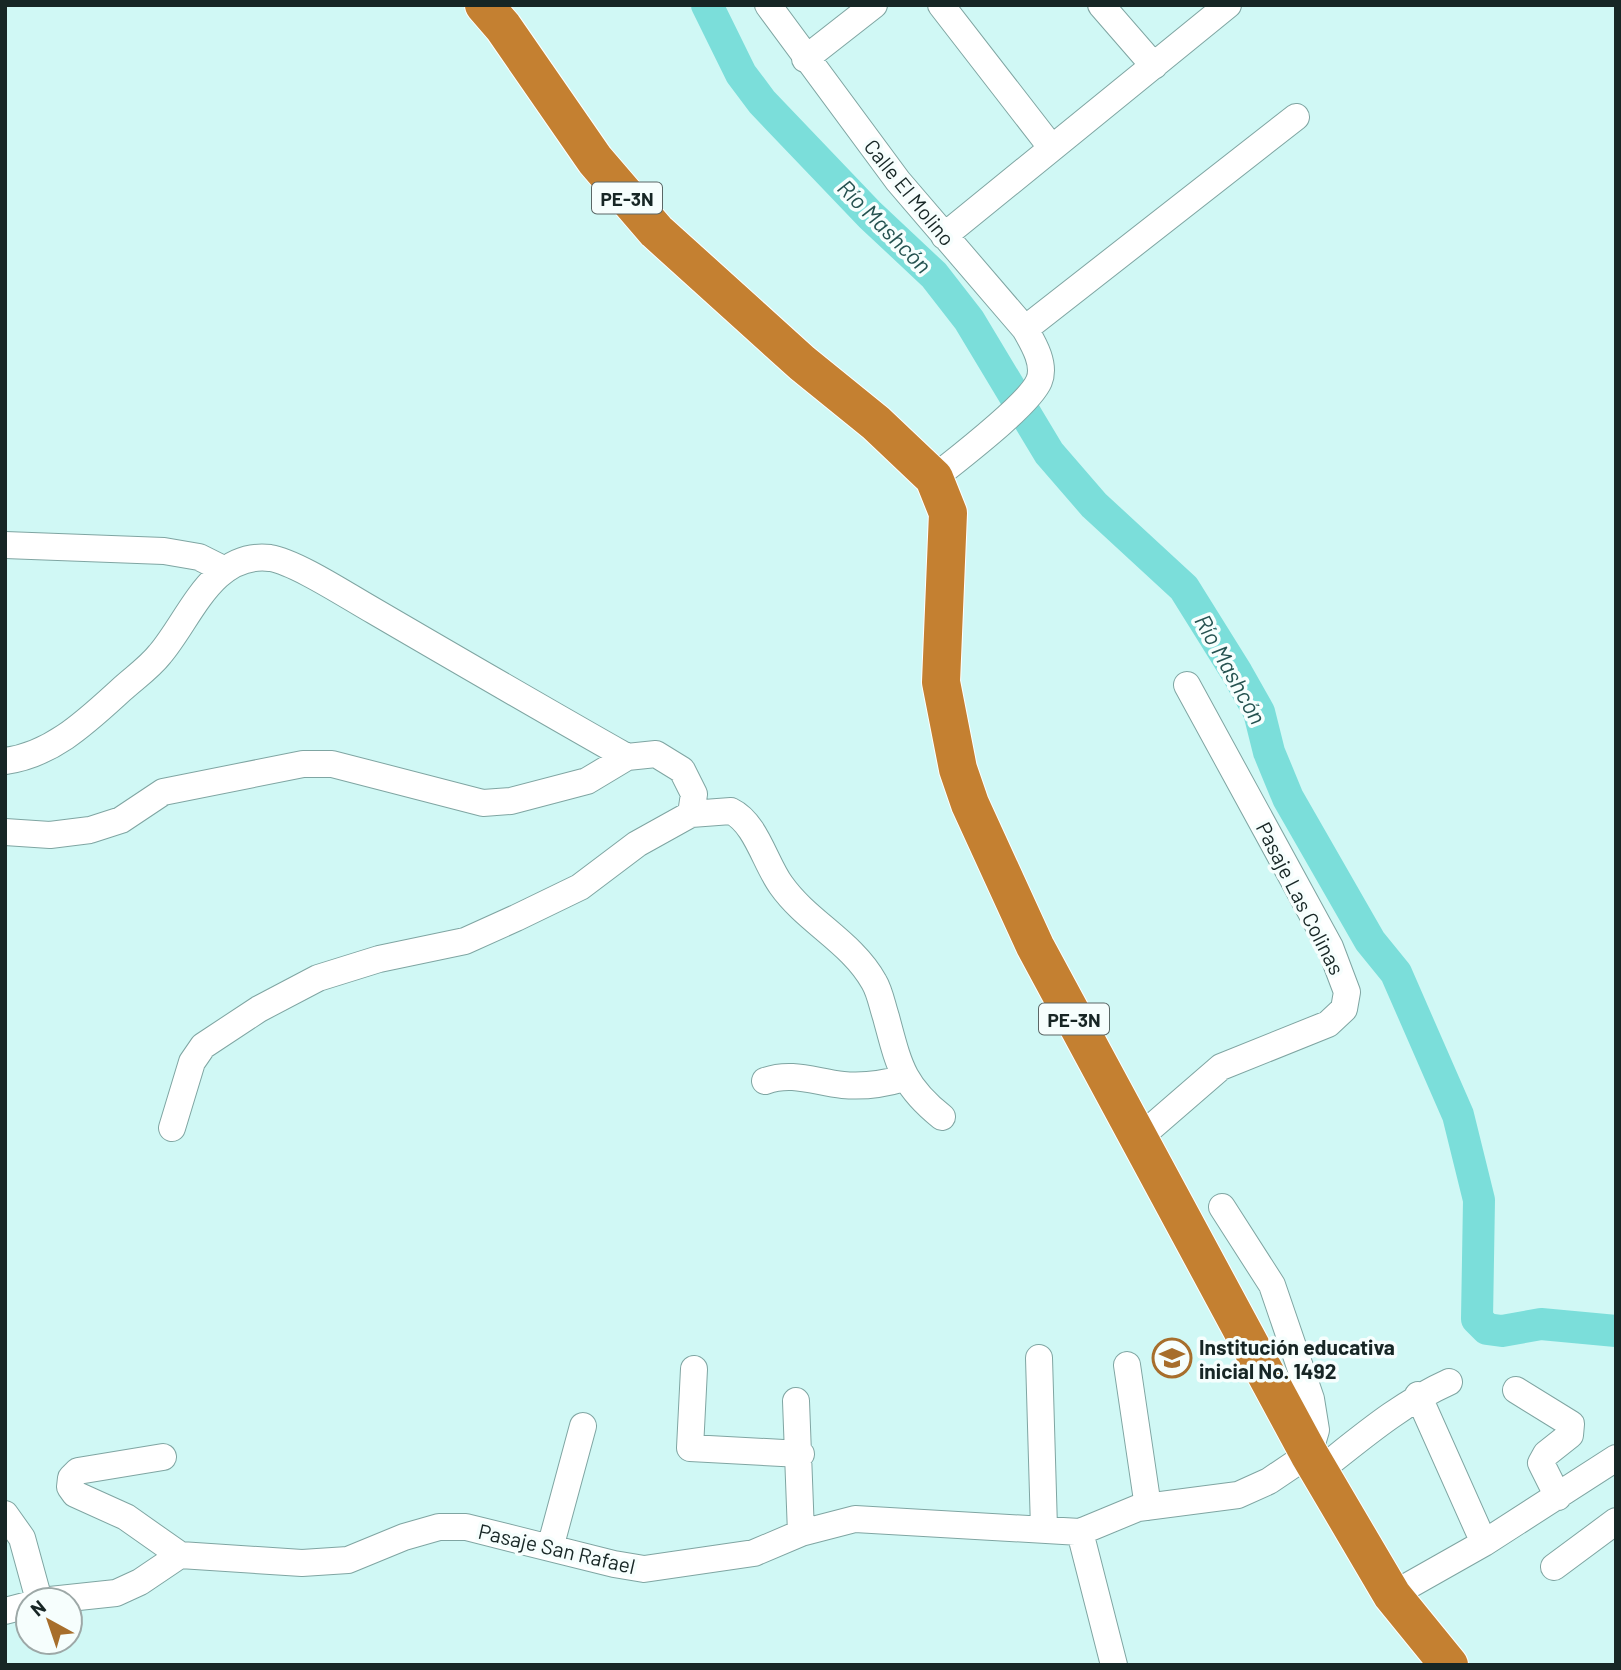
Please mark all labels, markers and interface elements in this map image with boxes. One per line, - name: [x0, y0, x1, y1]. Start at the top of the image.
- street label: Calle El Molino: [860, 134, 960, 250]
- water label: Río Mashcón: [832, 173, 938, 279]
- road number: PE-3N: [592, 182, 662, 214]
- water label: Río Mashcón: [1189, 609, 1273, 729]
- street label: Pasaje Las Colinas: [1252, 818, 1350, 978]
- road number: PE-3N: [1039, 1004, 1109, 1035]
- place label: Institución educativa inicial No. 1492: [1199, 1334, 1395, 1383]
- school or university icon: Institución educativa inicial No. 1492: [1151, 1337, 1193, 1379]
- street label: Pasaje San Rafael: [476, 1518, 638, 1578]
- north arrow: [14, 1586, 84, 1656]
- text: N: [26, 1595, 50, 1620]

